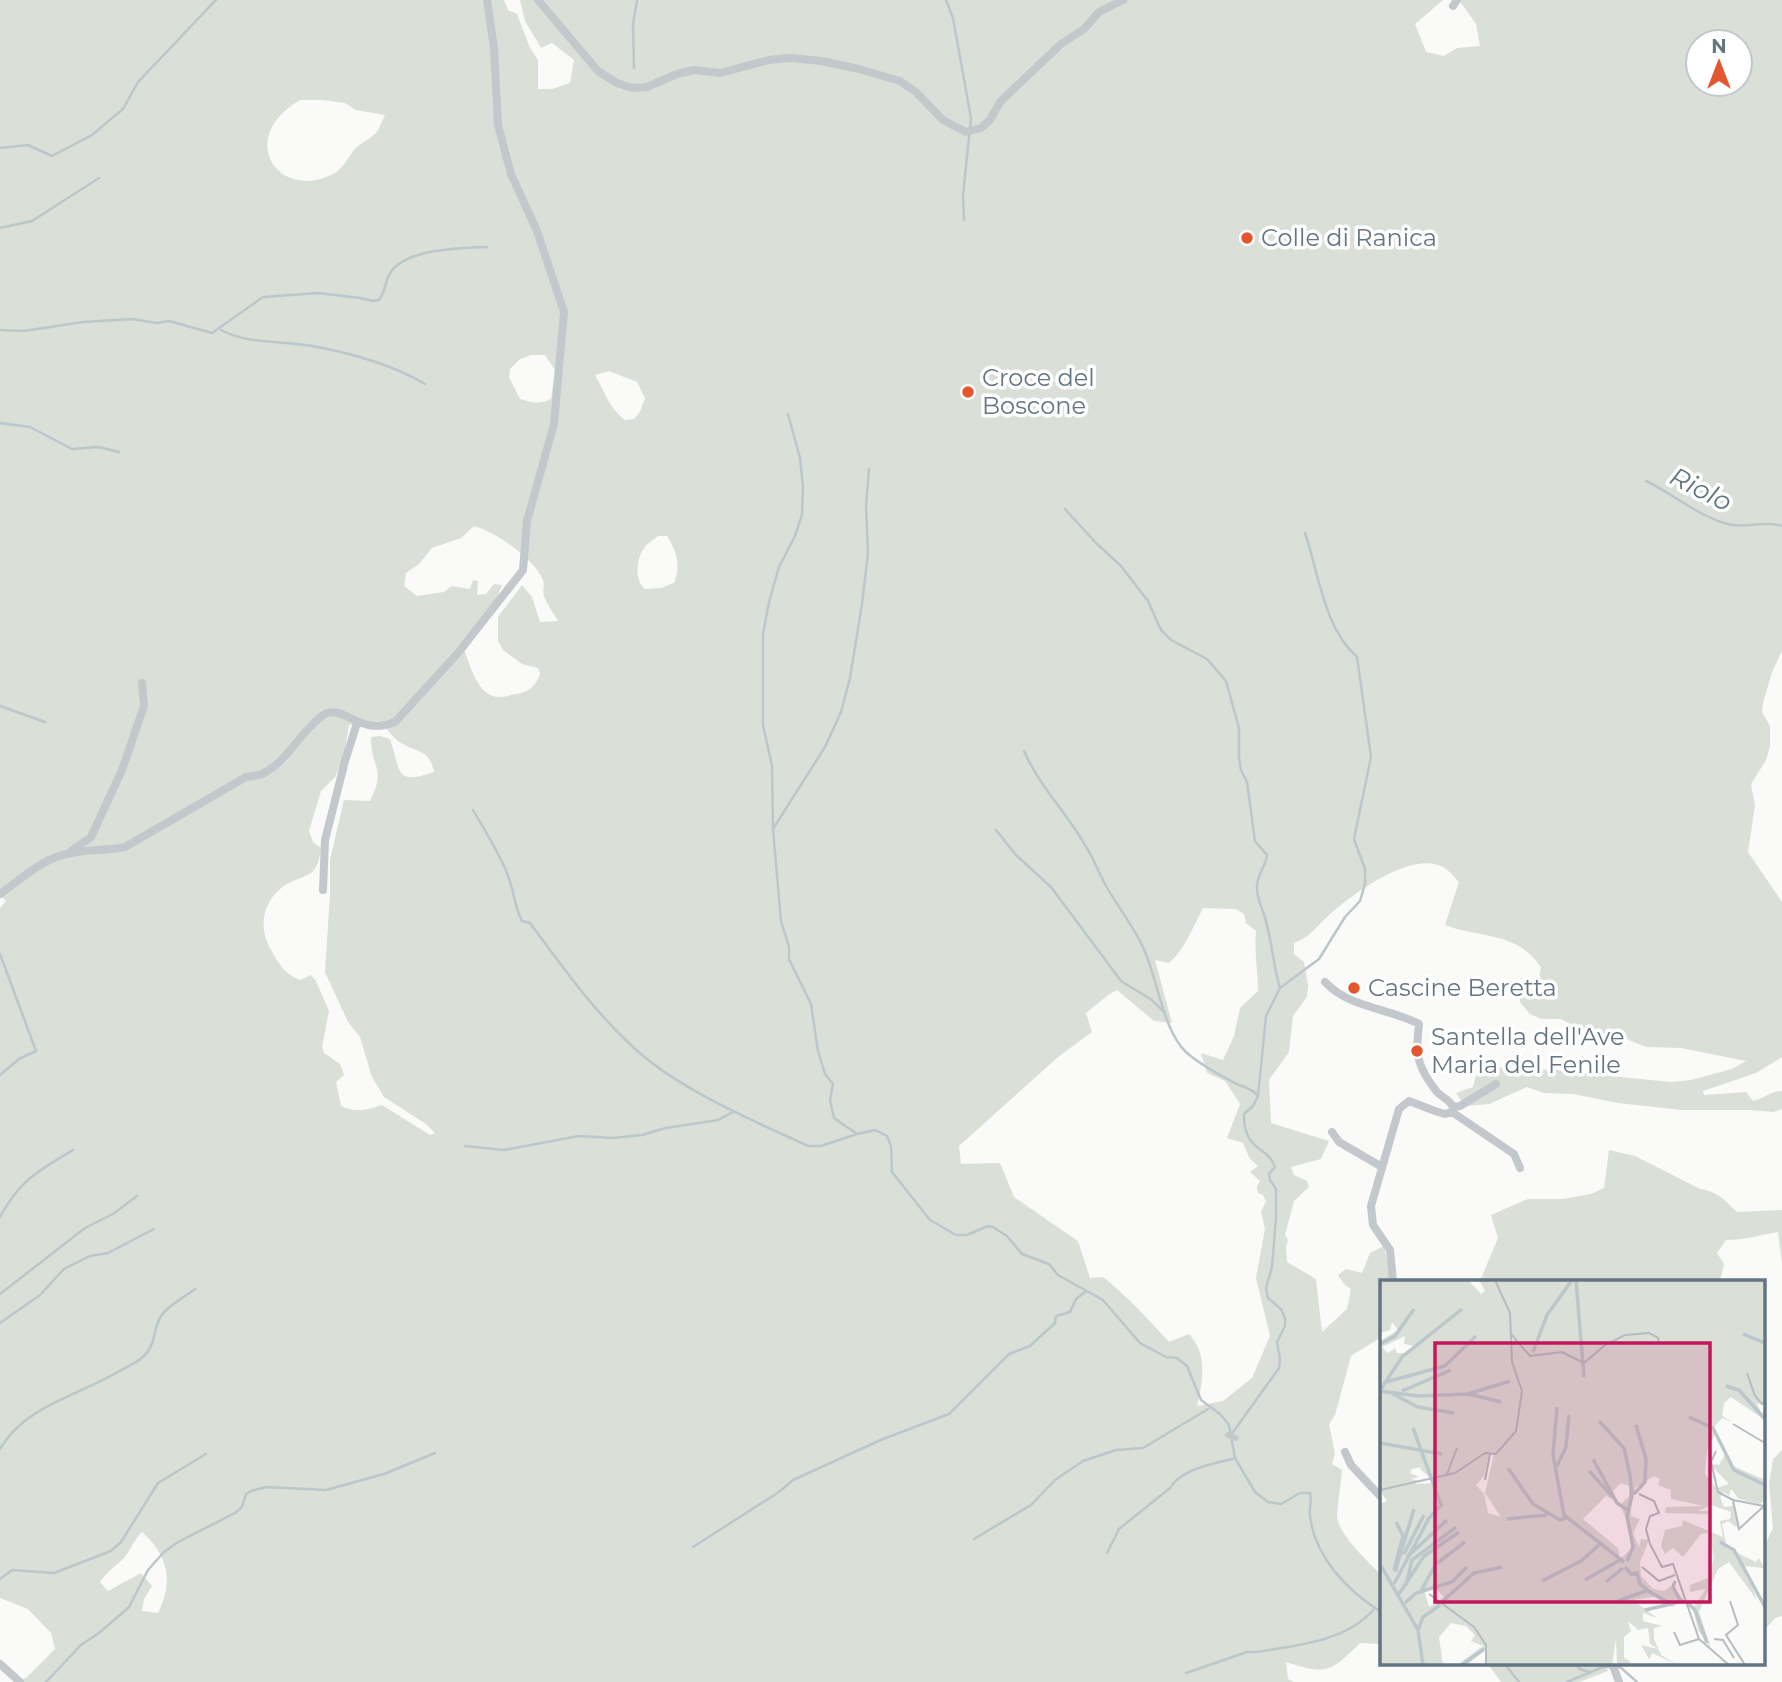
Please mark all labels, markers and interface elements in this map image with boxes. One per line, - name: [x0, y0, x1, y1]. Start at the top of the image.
- north arrow: [1684, 28, 1754, 98]
- text: N: [1711, 35, 1727, 58]
- place label: Colle di Ranica: [1261, 223, 1437, 252]
- marker: Colle di Ranica: [1239, 230, 1255, 246]
- place label: Croce del Boscone: [982, 363, 1095, 420]
- marker: Croce del Boscone: [960, 384, 976, 400]
- water label: Riolo: [1665, 460, 1737, 518]
- place label: Cascine Beretta: [1368, 973, 1557, 1002]
- marker: Cascine Beretta: [1346, 980, 1362, 996]
- place label: Santella dell'Ave Maria del Fenile: [1431, 1022, 1625, 1079]
- marker: Santella dell'Ave Maria del Fenile: [1409, 1043, 1425, 1059]
- inset map: [1380, 1280, 1764, 1664]

